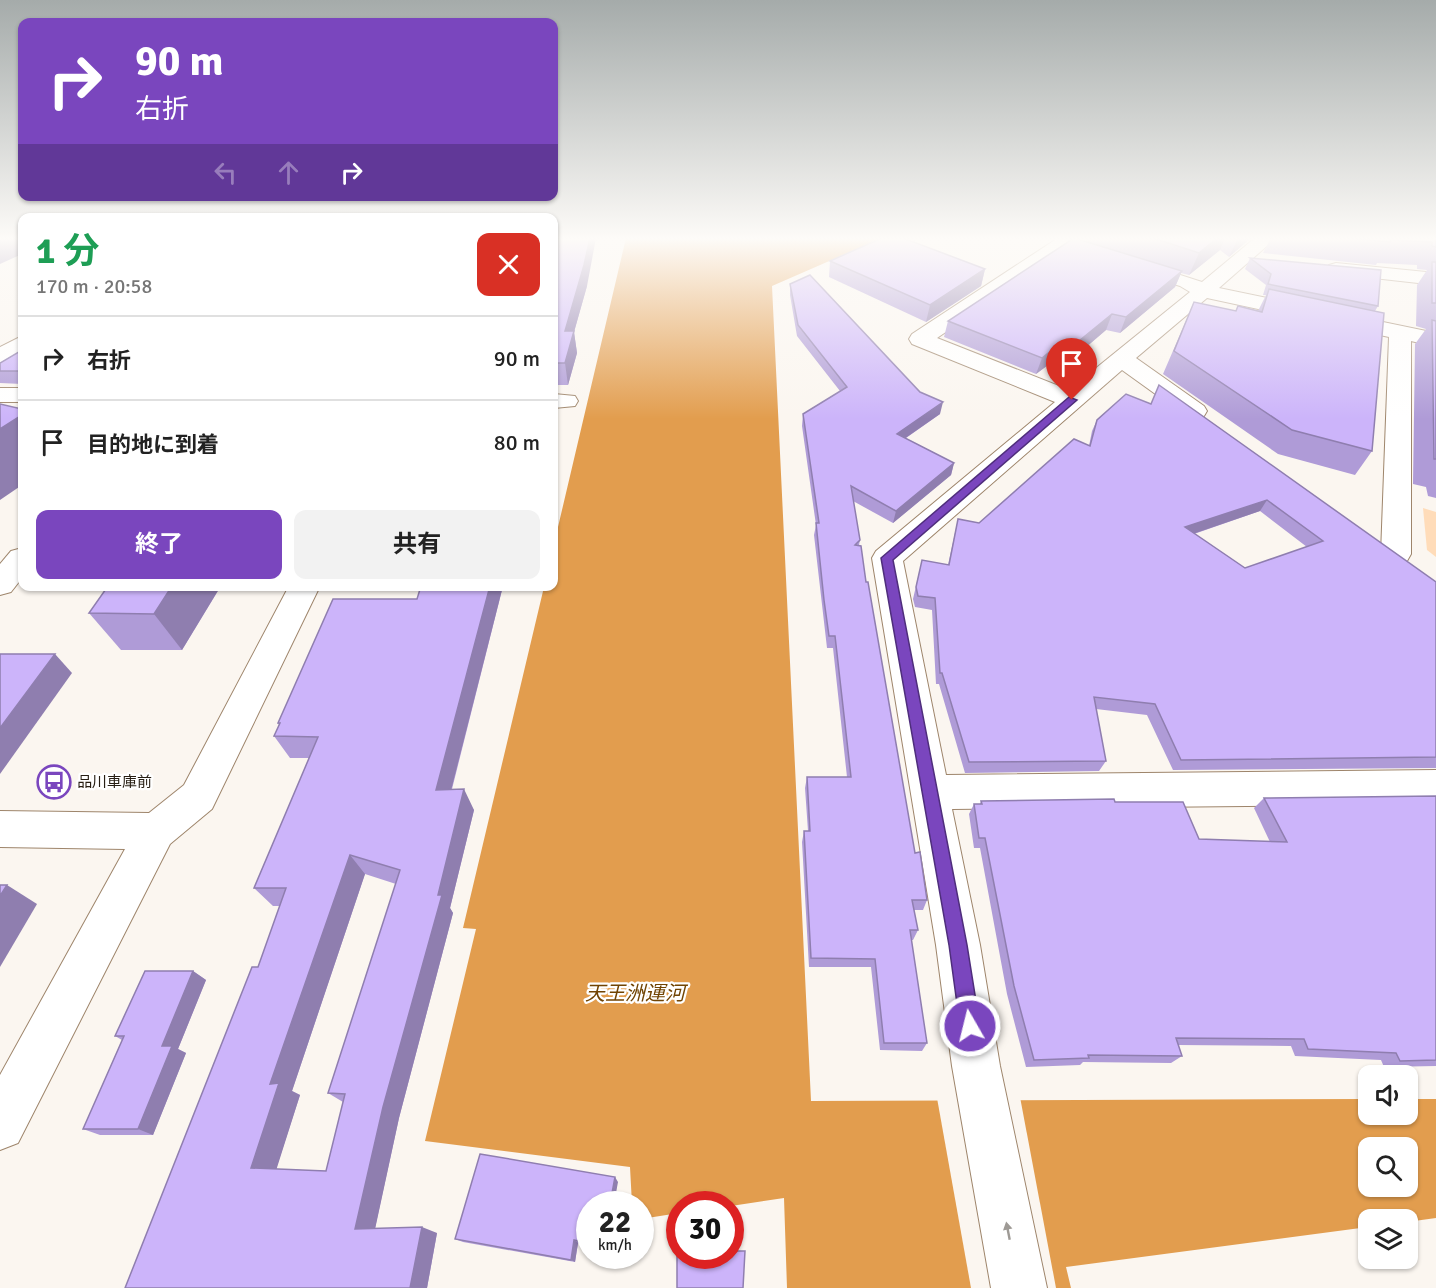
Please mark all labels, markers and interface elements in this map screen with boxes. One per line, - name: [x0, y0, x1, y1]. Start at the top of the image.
- text: 90 m: [135, 36, 224, 87]
- icon: right: [36, 42, 114, 120]
- text: 右折: [135, 93, 189, 126]
- icon: left: [209, 156, 242, 189]
- icon: ahead: [272, 156, 305, 189]
- icon: right: [335, 156, 368, 189]
- text: 1 分: [36, 229, 99, 274]
- button: close: [477, 233, 540, 296]
- text: 170 m · 20:58: [36, 274, 152, 299]
- pin: [1046, 338, 1097, 400]
- icon: right: [36, 342, 69, 375]
- text: 90 m: [494, 345, 540, 372]
- text: 右折: [87, 347, 131, 374]
- icon: arrive: [1055, 347, 1088, 380]
- icon: arrive: [36, 426, 69, 459]
- text: 80 m: [494, 429, 540, 456]
- text: 目的地に到着: [87, 431, 219, 458]
- button: 終了: [36, 510, 282, 579]
- button: 共有: [294, 510, 540, 579]
- bus stop icon: 品川車庫前: [36, 764, 72, 800]
- place label: 品川車庫前: [77, 773, 152, 791]
- water label: 天王洲運河: [585, 981, 689, 1006]
- position arrow: [938, 994, 1002, 1058]
- map controls: [1358, 1065, 1418, 1269]
- button: sound: [1358, 1065, 1418, 1125]
- button: search: [1358, 1137, 1418, 1197]
- speed limit sign: 30: [666, 1191, 744, 1269]
- text: 22: [599, 1204, 631, 1241]
- button: layers: [1358, 1209, 1418, 1269]
- one-way arrow: [1003, 1221, 1012, 1240]
- text: km/h: [598, 1236, 632, 1254]

